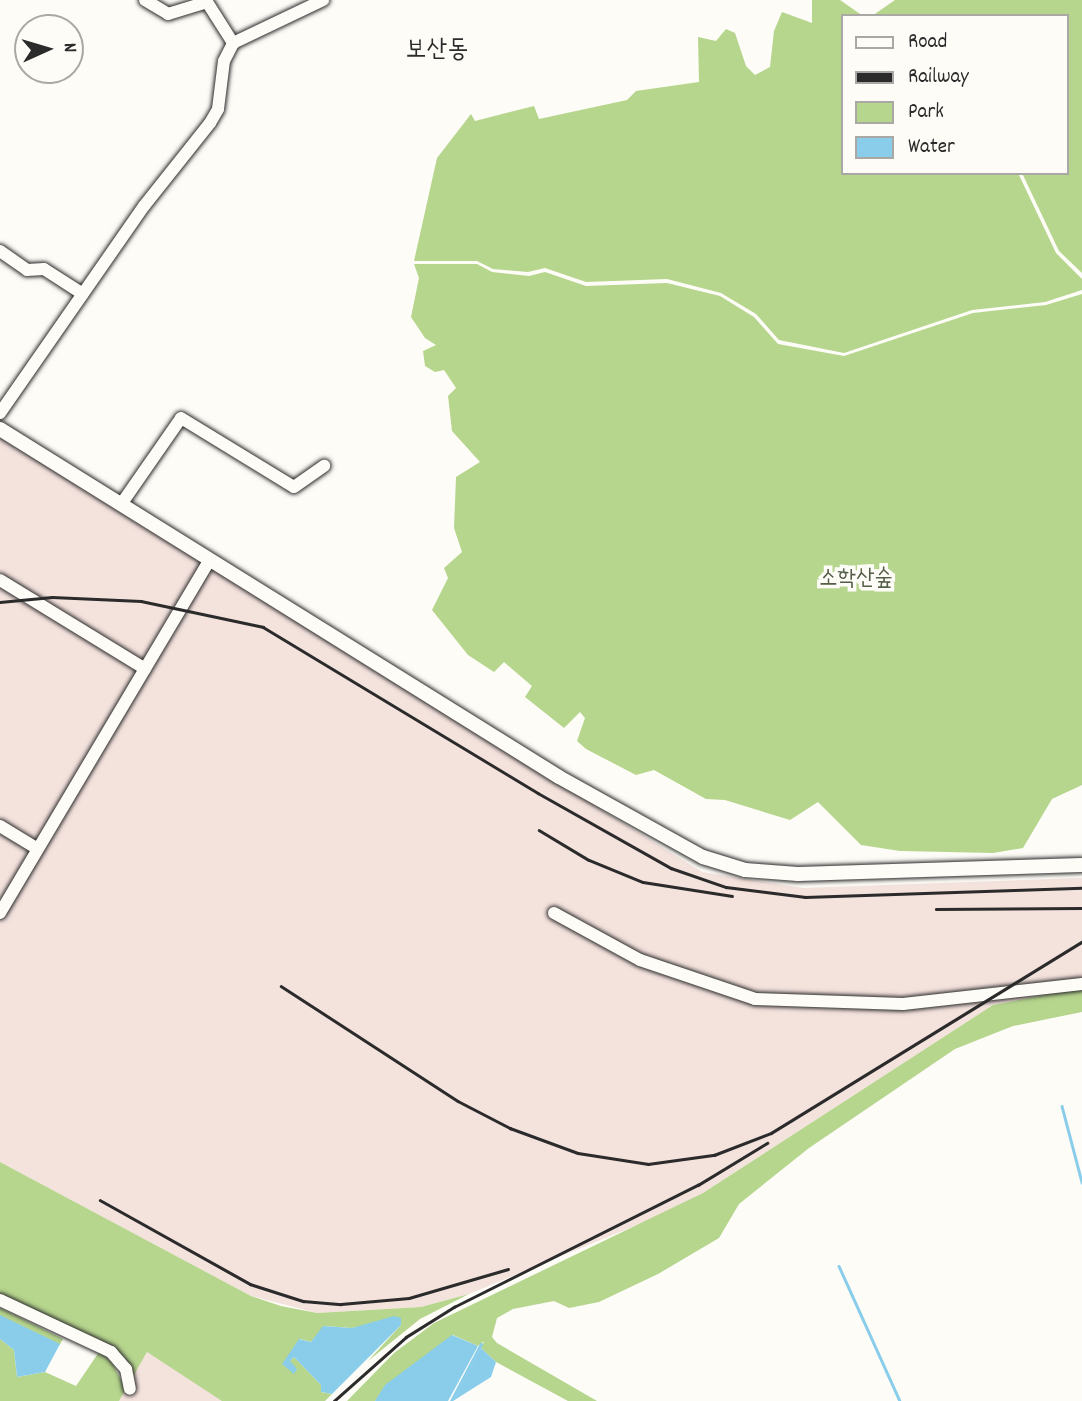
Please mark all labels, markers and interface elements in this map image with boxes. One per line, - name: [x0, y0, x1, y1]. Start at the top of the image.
- north arrow: [14, 14, 84, 84]
- legend: [841, 14, 1068, 175]
- text: Road: [908, 28, 947, 58]
- district label: 보산동: [406, 35, 468, 67]
- text: N: [55, 42, 82, 53]
- text: Railway: [908, 63, 969, 93]
- text: Park: [908, 98, 944, 128]
- text: Water: [908, 133, 955, 163]
- park label: 소학산숲: [819, 566, 893, 594]

